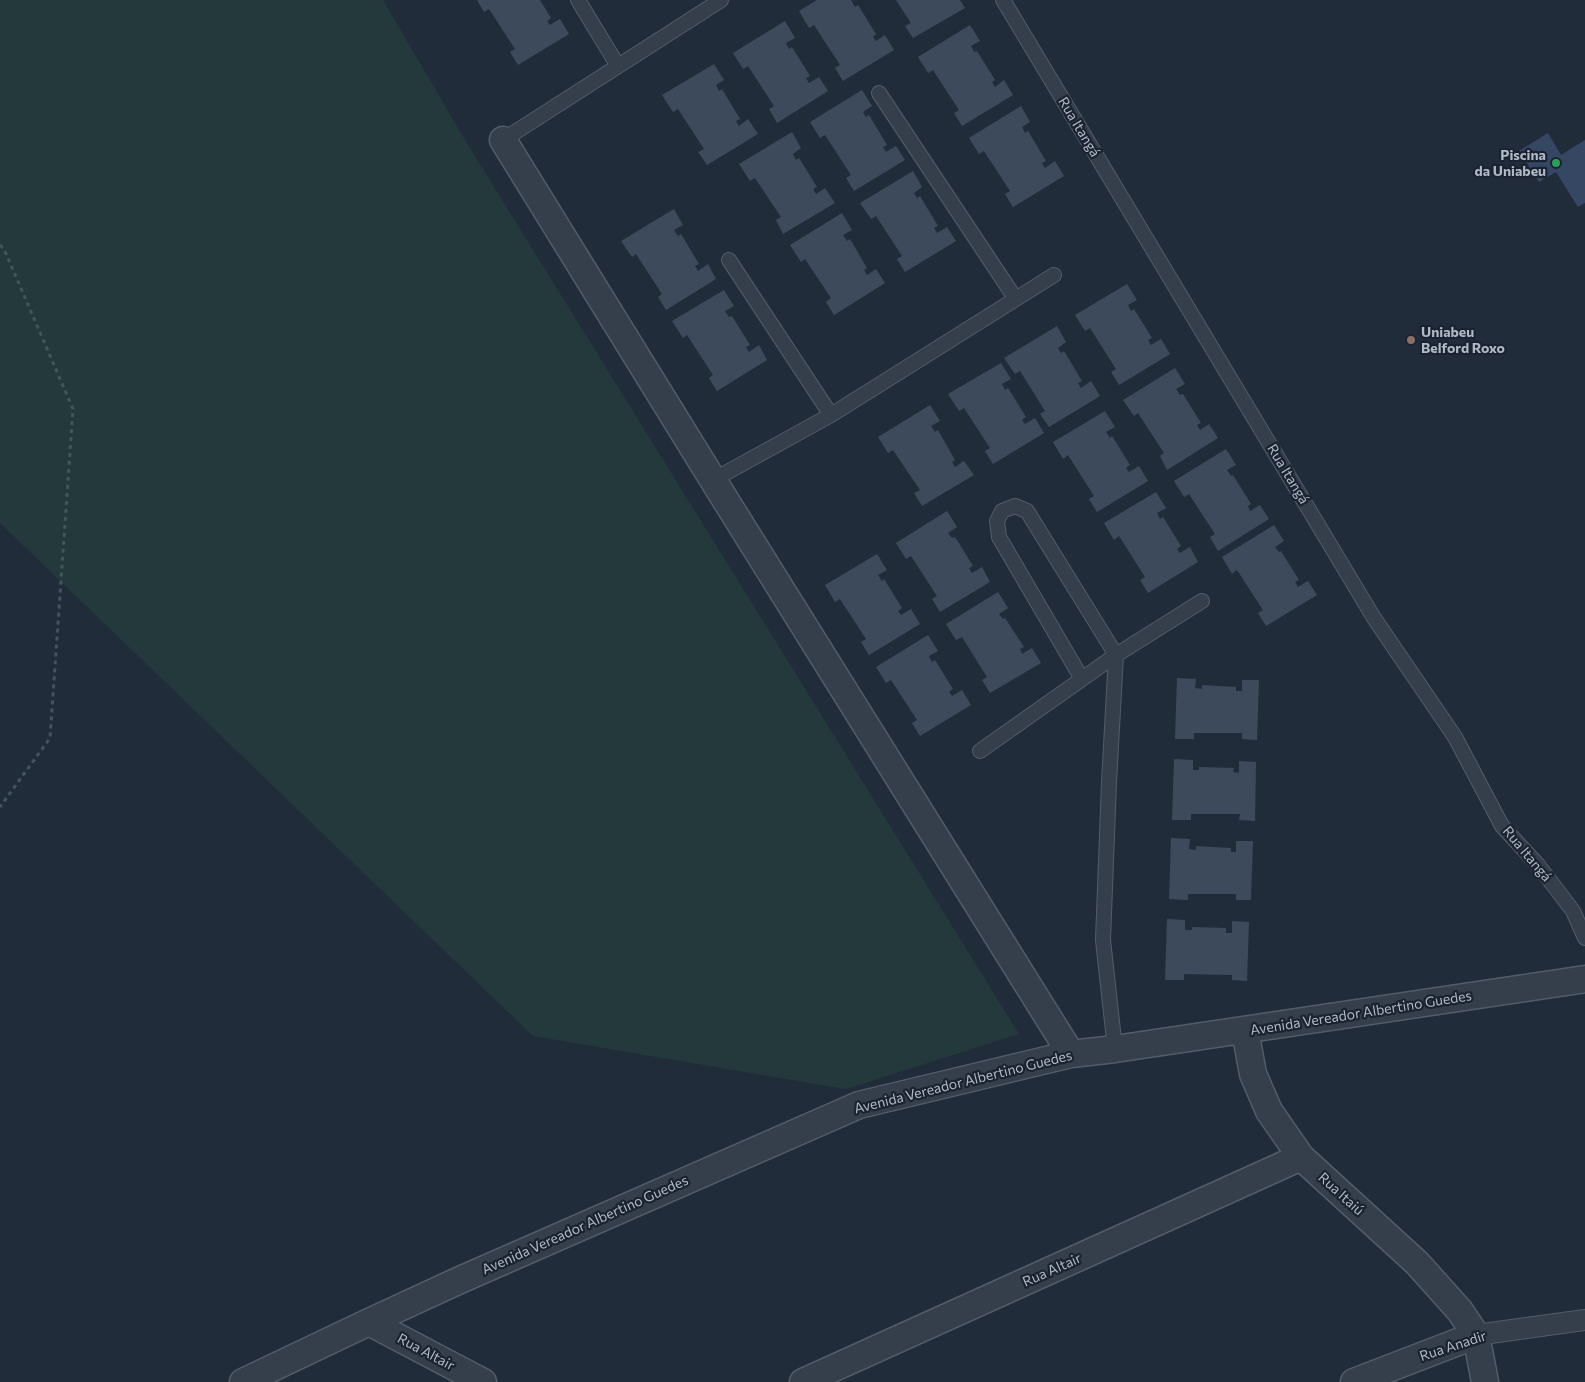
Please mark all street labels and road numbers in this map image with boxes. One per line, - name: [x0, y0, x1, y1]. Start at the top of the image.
- street label: Rua Itangá: [1055, 94, 1103, 160]
- street label: Rua Itangá: [1264, 441, 1312, 507]
- street label: Rua Itangá: [1499, 823, 1555, 885]
- street label: Avenida Vereador Albertino Guedes: [1249, 987, 1473, 1039]
- street label: Avenida Vereador Albertino Guedes: [852, 1047, 1074, 1117]
- street label: Rua Itaiú: [1315, 1169, 1367, 1219]
- street label: Avenida Vereador Albertino Guedes: [479, 1172, 691, 1278]
- street label: Rua Altair: [1020, 1250, 1084, 1290]
- street label: Rua Anadir: [1417, 1327, 1489, 1365]
- street label: Rua Altair: [394, 1330, 458, 1374]

